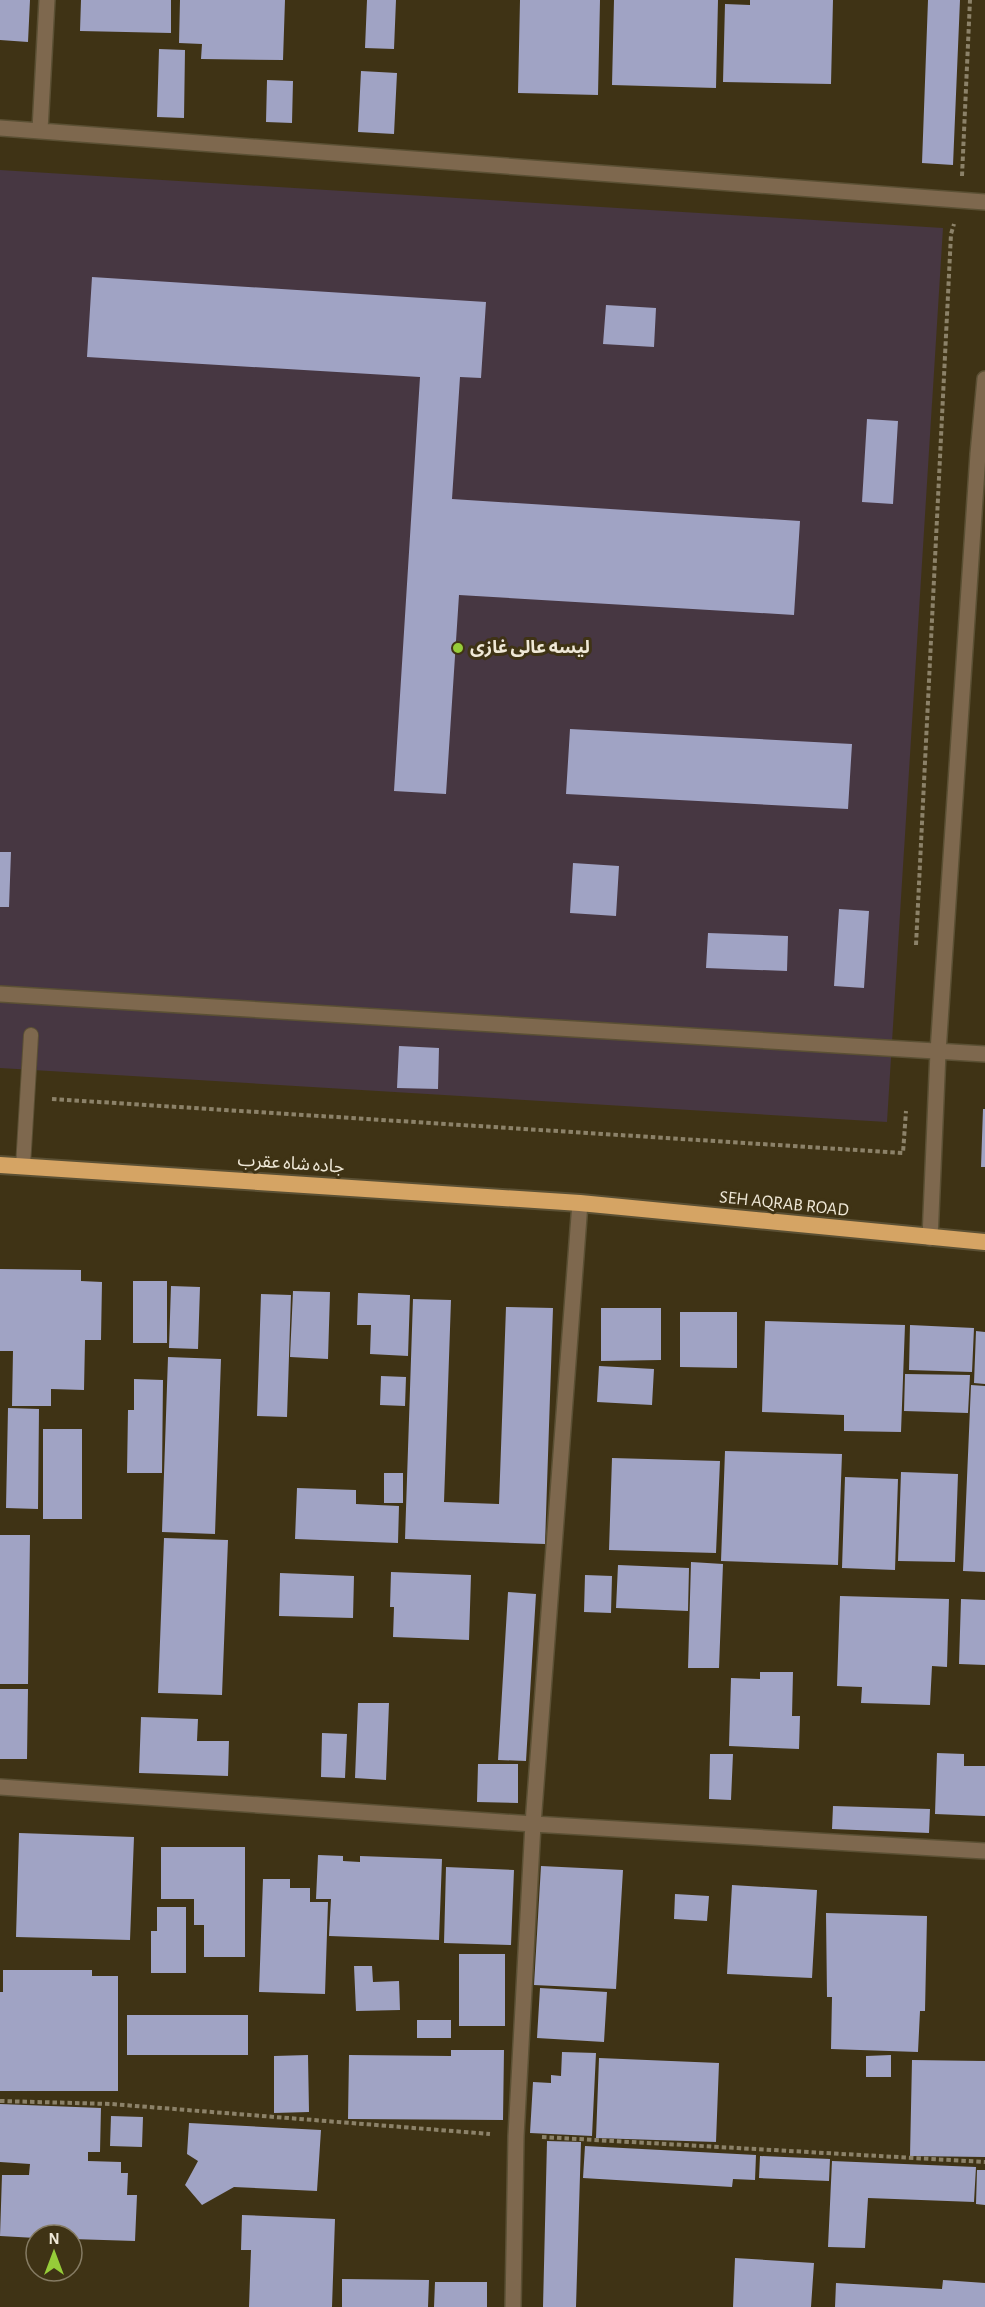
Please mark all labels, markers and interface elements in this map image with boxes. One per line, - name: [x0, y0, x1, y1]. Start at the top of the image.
- place label: لیسه عالی غازی: [470, 639, 590, 658]
- marker: لیسه عالی غازی: [451, 641, 465, 655]
- street label: جاده شاه عقرب: [237, 1151, 345, 1178]
- street label: SEH AQRAB ROAD: [718, 1188, 850, 1220]
- north arrow: [24, 2223, 84, 2283]
- text: N: [48, 2231, 60, 2247]

